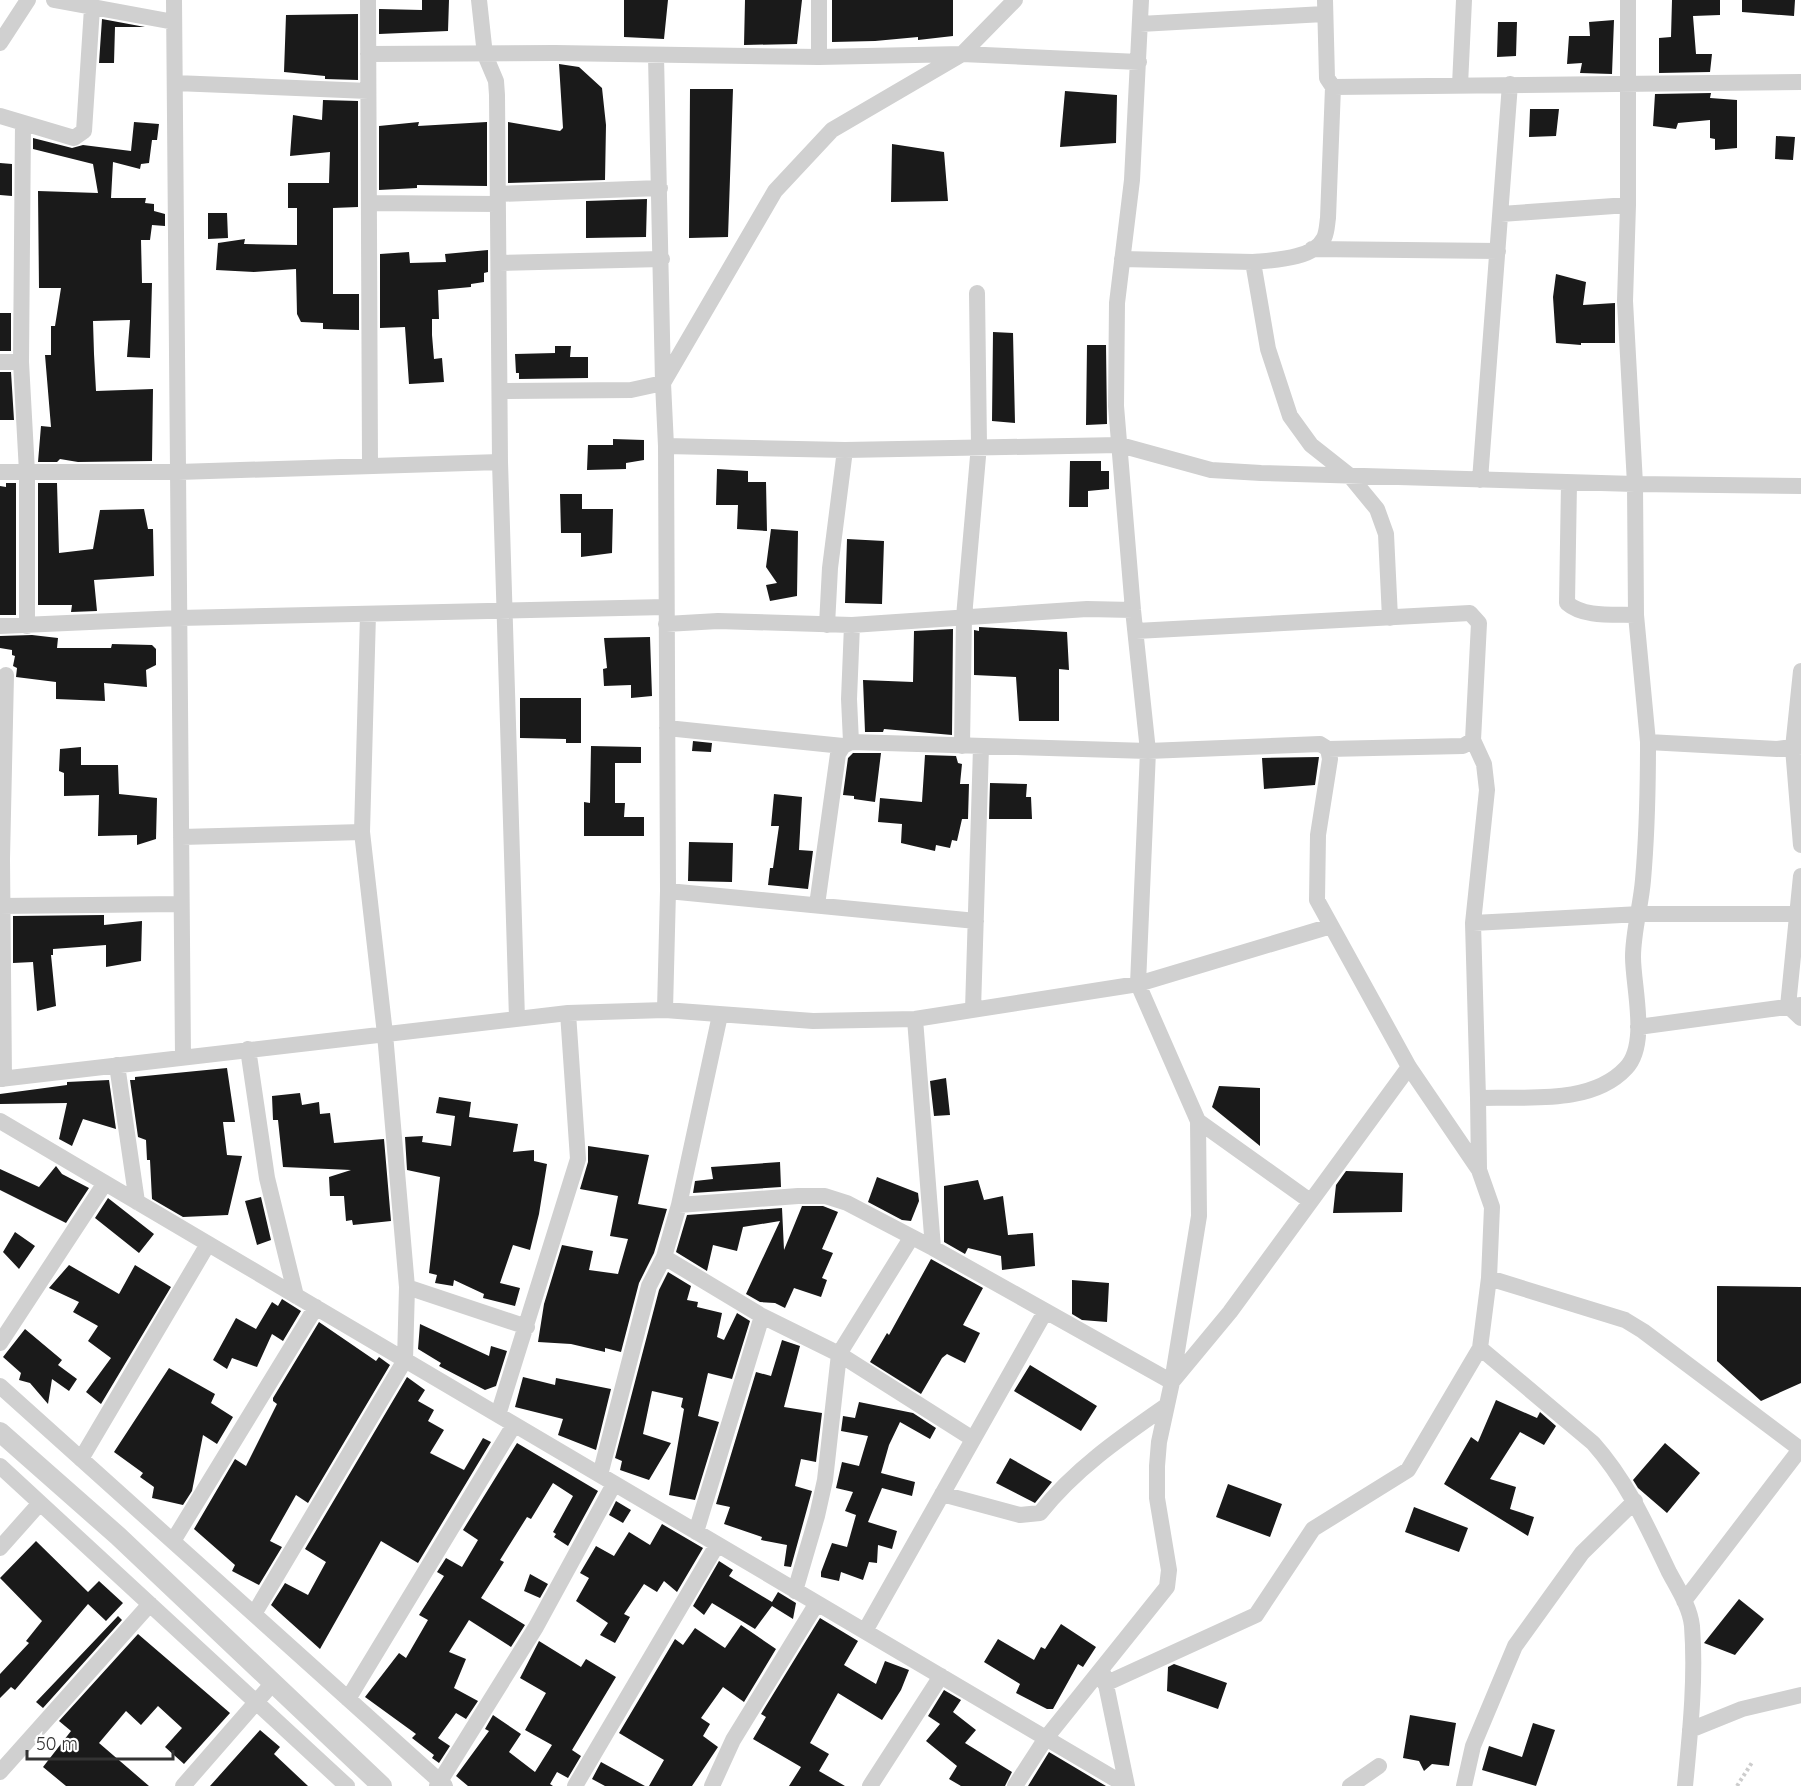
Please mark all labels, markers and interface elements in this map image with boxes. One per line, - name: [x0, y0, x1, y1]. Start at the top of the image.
- scale bar: [27, 1723, 172, 1761]
- text: 50 m: [36, 1732, 78, 1755]

